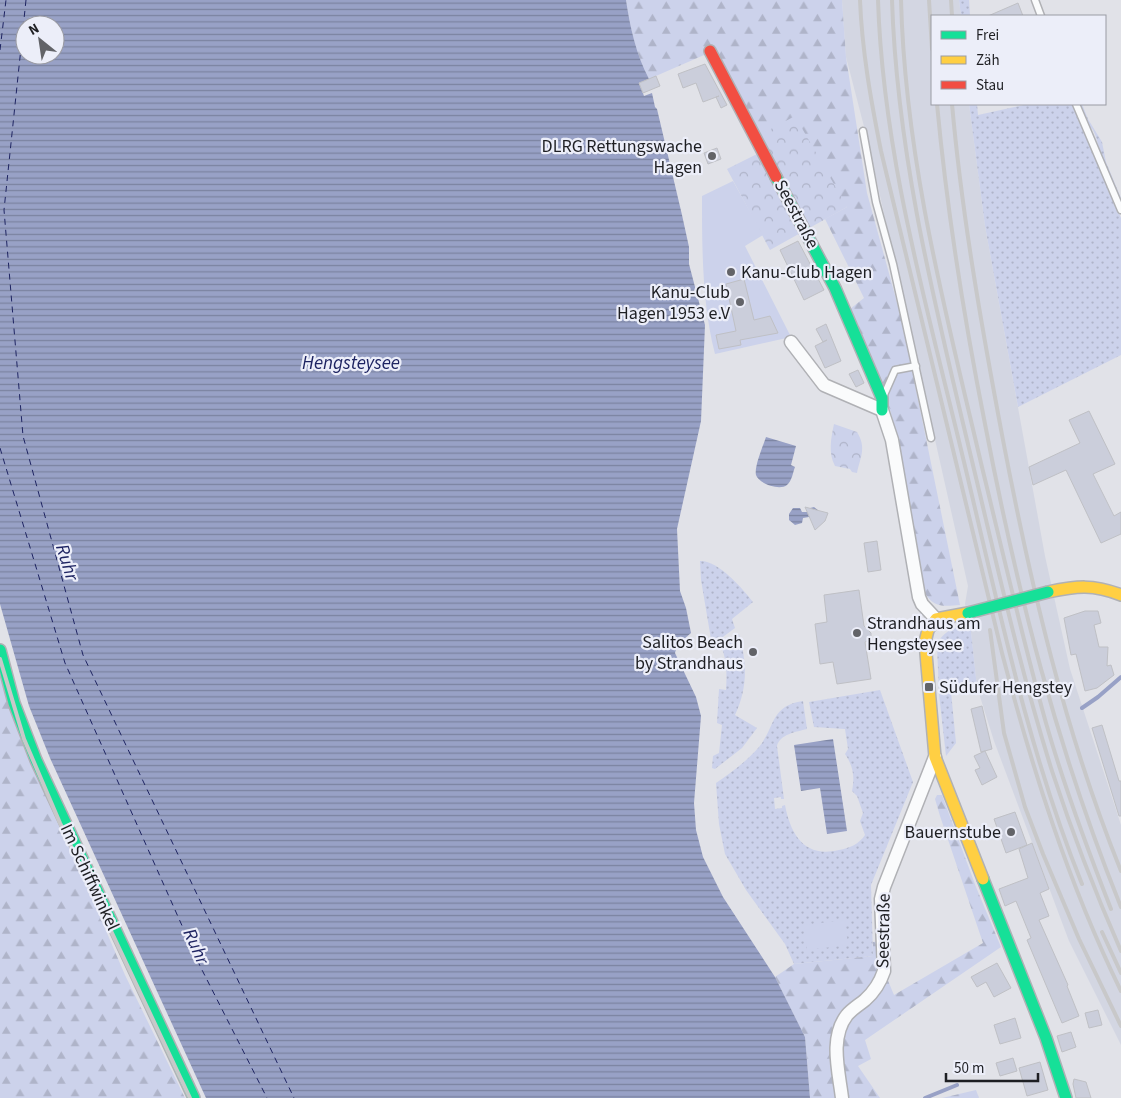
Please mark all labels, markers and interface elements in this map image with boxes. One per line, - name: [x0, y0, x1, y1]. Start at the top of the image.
- north arrow: [15, 15, 65, 65]
- legend: [931, 15, 1106, 105]
- text: N: [25, 19, 43, 41]
- text: Frei: [976, 25, 999, 46]
- text: Zäh: [976, 50, 1000, 71]
- text: Stau: [976, 75, 1004, 96]
- place label: DLRG Rettungswache Hagen: [542, 134, 702, 180]
- marker: DLRG Rettungswache Hagen: [706, 150, 718, 162]
- street label: Seestraße: [768, 175, 825, 253]
- place label: Kanu-Club Hagen: [741, 260, 872, 285]
- marker: Kanu-Club Hagen: [725, 266, 737, 278]
- place label: Kanu-Club Hagen 1953 e.V: [617, 280, 731, 326]
- marker: Kanu-Club Hagen 1953 e.V: [734, 296, 746, 308]
- water label: Hengsteysee: [302, 350, 400, 377]
- water label: Ruhr: [48, 541, 86, 586]
- place label: Strandhaus am Hengsteysee: [867, 611, 981, 657]
- marker: Strandhaus am Hengsteysee: [851, 627, 863, 639]
- place label: Salitos Beach by Strandhaus: [635, 630, 743, 676]
- marker: Salitos Beach by Strandhaus: [747, 646, 759, 658]
- place label: Südufer Hengstey: [939, 675, 1073, 700]
- marker: Südufer Hengstey: [923, 681, 935, 693]
- street label: Im Schiffwinkel: [54, 820, 125, 935]
- place label: Bauernstube: [905, 820, 1001, 845]
- marker: Bauernstube: [1005, 826, 1017, 838]
- street label: Seestraße: [870, 893, 897, 969]
- water label: Ruhr: [176, 924, 216, 970]
- scale bar: [946, 1050, 1038, 1082]
- text: 50 m: [954, 1058, 984, 1079]

